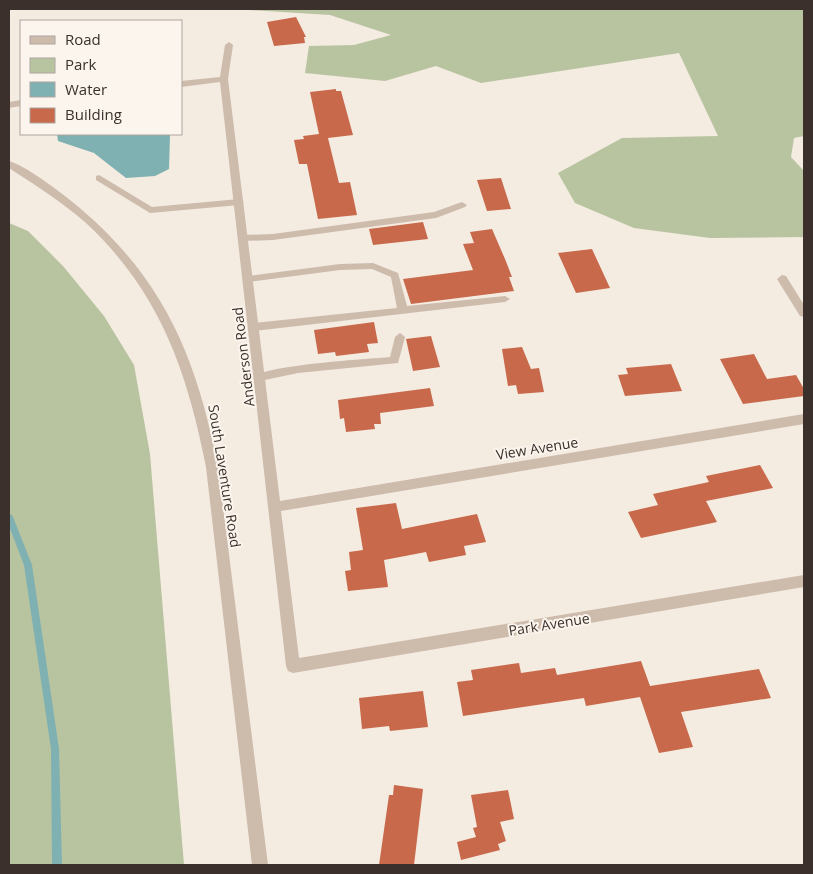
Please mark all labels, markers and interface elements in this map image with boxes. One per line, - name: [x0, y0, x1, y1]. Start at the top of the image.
- legend: [20, 20, 182, 135]
- text: Road: [65, 29, 101, 49]
- text: Park: [65, 54, 96, 74]
- text: Water: [65, 79, 107, 99]
- text: Building: [65, 104, 122, 124]
- street label: Anderson Road: [227, 306, 259, 408]
- street label: South Laventure Road: [204, 403, 246, 549]
- street label: View Avenue: [495, 432, 580, 464]
- street label: Park Avenue: [507, 608, 591, 640]

